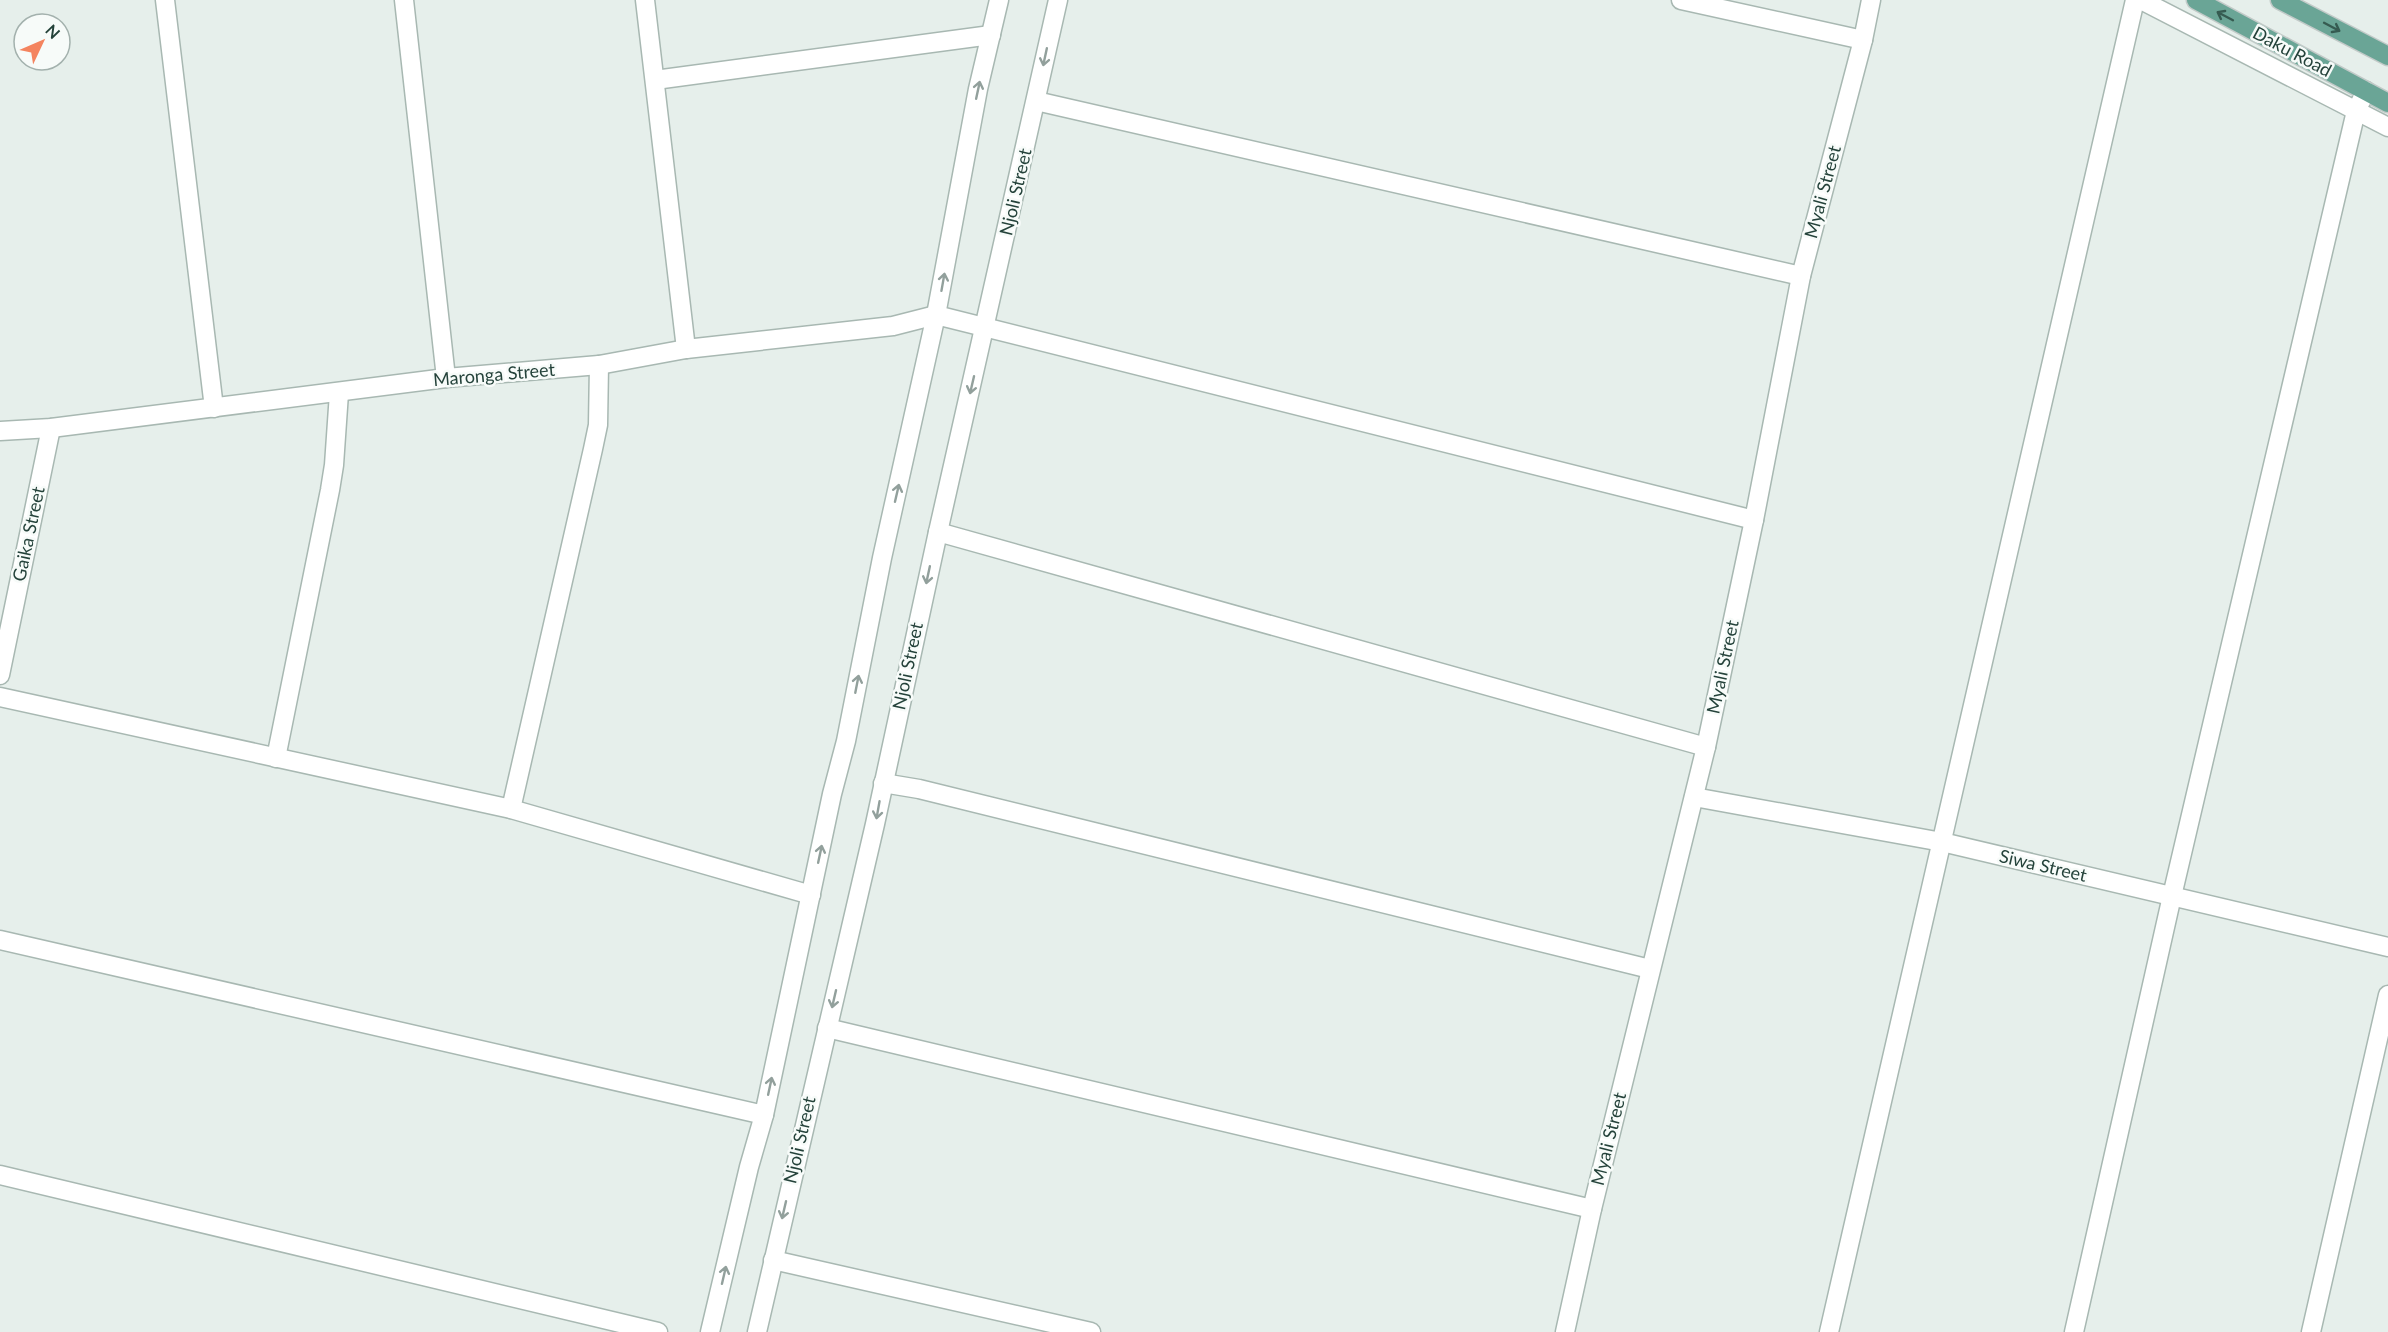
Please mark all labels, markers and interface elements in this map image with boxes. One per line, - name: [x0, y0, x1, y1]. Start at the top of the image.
- one-way arrow: [2217, 10, 2234, 22]
- north arrow: [12, 12, 72, 72]
- text: N: [42, 20, 64, 42]
- street label: Daku Road: [2249, 21, 2336, 81]
- one-way arrow: [2323, 21, 2340, 33]
- one-way arrow: [1039, 47, 1050, 66]
- one-way arrow: [973, 81, 984, 100]
- street label: Myali Street: [1799, 142, 1845, 241]
- street label: Njoli Street: [994, 146, 1036, 237]
- one-way arrow: [938, 272, 949, 292]
- street label: Maronga Street: [432, 358, 556, 390]
- one-way arrow: [965, 375, 977, 394]
- one-way arrow: [891, 483, 903, 502]
- street label: Gaika Street: [7, 484, 49, 583]
- one-way arrow: [922, 565, 933, 584]
- street label: Myali Street: [1701, 617, 1743, 716]
- street label: Njoli Street: [887, 620, 927, 711]
- one-way arrow: [852, 674, 863, 694]
- one-way arrow: [872, 799, 883, 819]
- street label: Siwa Street: [1997, 844, 2090, 886]
- one-way arrow: [814, 845, 826, 864]
- one-way arrow: [827, 990, 839, 1009]
- one-way arrow: [765, 1076, 776, 1096]
- street label: Myali Street: [1586, 1089, 1630, 1188]
- street label: Njoli Street: [778, 1094, 820, 1185]
- one-way arrow: [777, 1200, 789, 1219]
- one-way arrow: [718, 1266, 730, 1285]

